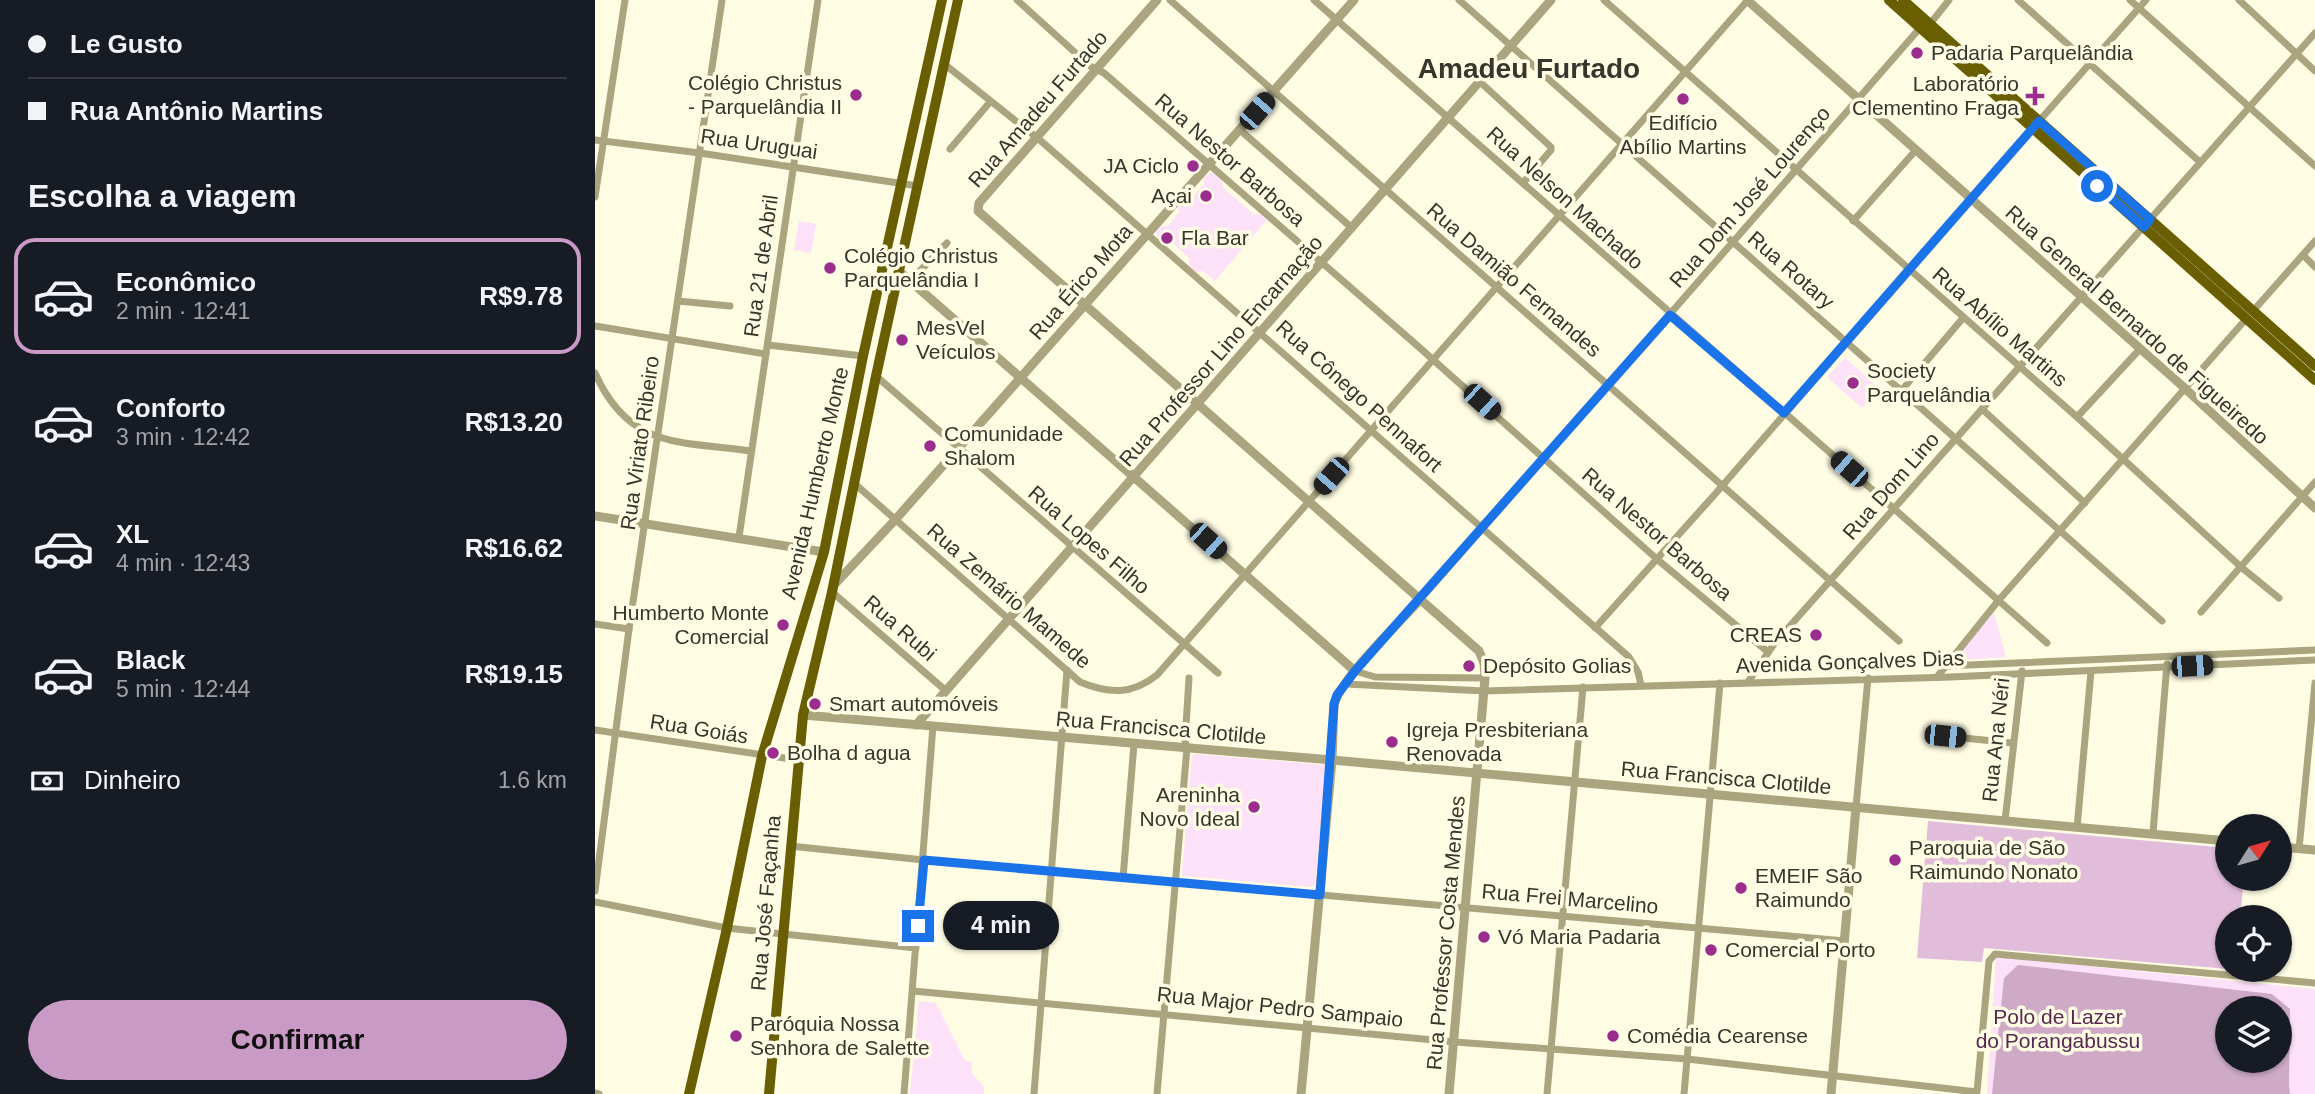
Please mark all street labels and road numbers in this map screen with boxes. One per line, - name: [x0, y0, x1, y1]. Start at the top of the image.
- street label: Rua Amadeu Furtado: [963, 26, 1112, 192]
- street label: Rua Nestor Barbosa: [1151, 89, 1310, 231]
- street label: Rua Dom José Lourenço: [1665, 101, 1835, 292]
- street label: Rua Nelson Machado: [1483, 122, 1648, 274]
- street label: Rua Uruguai: [699, 124, 819, 163]
- street label: Rua 21 de Abril: [739, 193, 782, 339]
- street label: Rua Damião Fernandes: [1423, 198, 1606, 361]
- street label: Rua General Bernardo de Figueiredo: [2001, 200, 2273, 449]
- street label: Rua Érico Mota: [1024, 219, 1137, 344]
- street label: Rua Rotary: [1744, 226, 1839, 313]
- street label: Rua Professor Lino Encarnação: [1114, 231, 1327, 471]
- street label: Rua Abílio Martins: [1928, 262, 2072, 391]
- street label: Rua Cônego Pennafort: [1272, 315, 1447, 476]
- street label: Rua Viriato Ribeiro: [616, 354, 663, 532]
- street label: Avenida Humberto Monte: [777, 364, 852, 601]
- street label: Rua Dom Lino: [1838, 427, 1943, 544]
- street label: Rua Nestor Barbosa: [1578, 463, 1737, 605]
- street label: Rua Lopes Filho: [1024, 481, 1155, 598]
- street label: Rua Zemário Mamede: [923, 518, 1096, 673]
- street label: Rua Rubi: [860, 590, 941, 665]
- street label: Avenida Gonçalves Dias: [1735, 646, 1965, 677]
- street label: Rua Ana Néri: [1978, 677, 2013, 803]
- street label: Rua Francisca Clotilde: [1055, 707, 1267, 748]
- street label: Rua Goiás: [648, 709, 750, 748]
- street label: Rua Francisca Clotilde: [1620, 757, 1832, 798]
- street label: Rua Professor Costa Mendes: [1422, 795, 1469, 1071]
- street label: Rua José Façanha: [746, 814, 785, 992]
- street label: Rua Frei Marcelino: [1481, 879, 1659, 918]
- street label: Rua Major Pedro Sampaio: [1156, 982, 1404, 1031]

